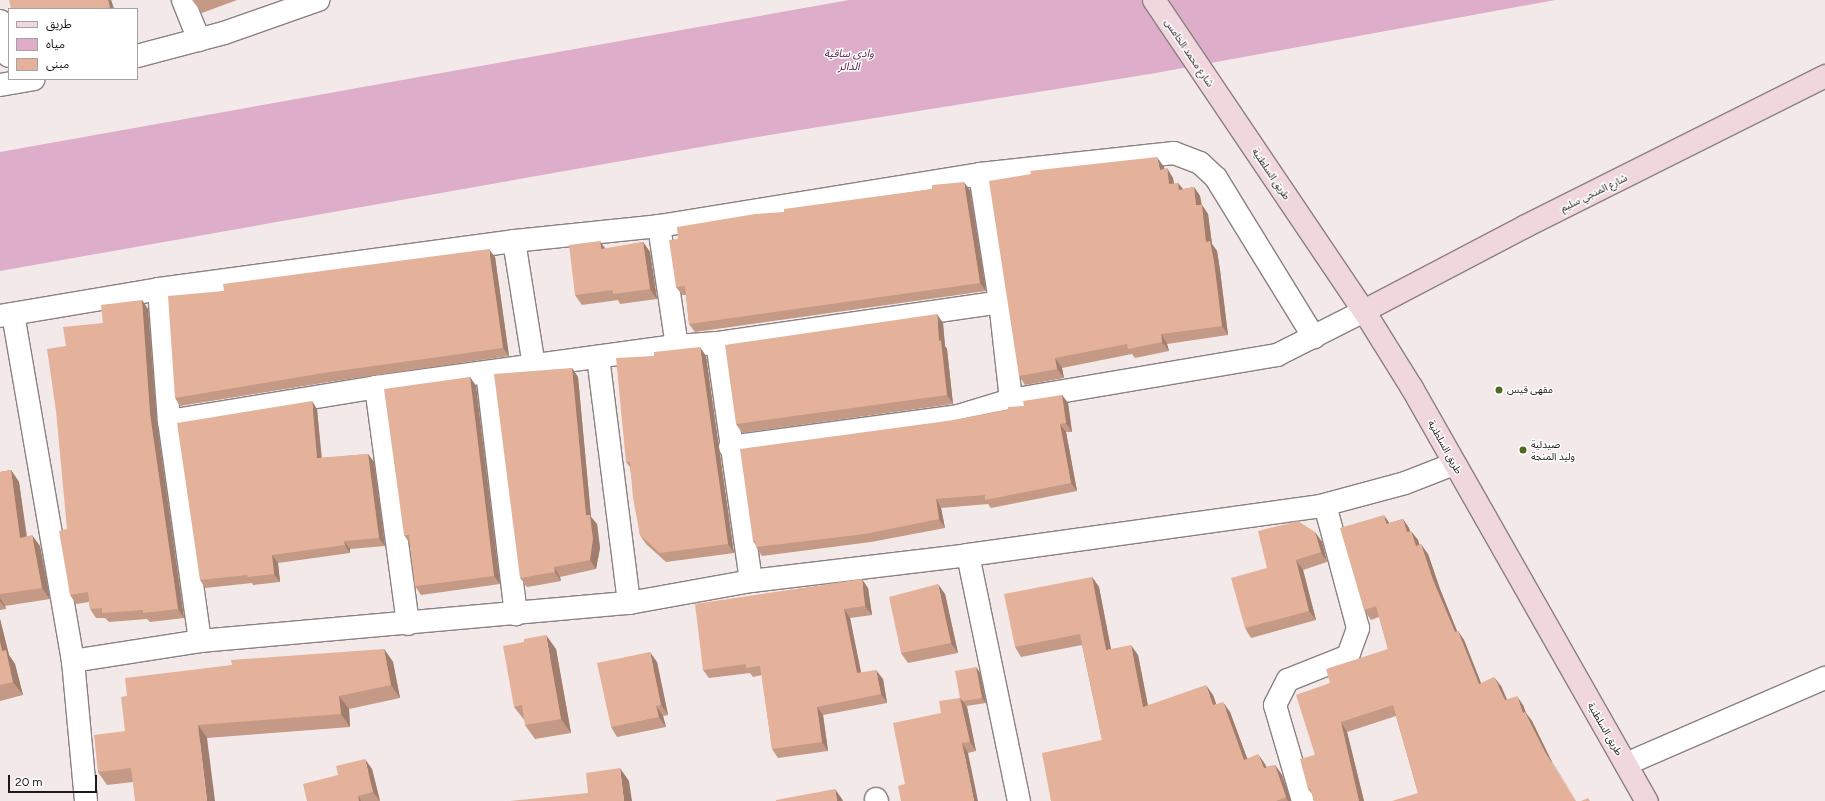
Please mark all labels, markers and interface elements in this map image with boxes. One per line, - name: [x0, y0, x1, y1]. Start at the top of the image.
- legend: [8, 8, 138, 80]
- text: طريق: [46, 17, 72, 31]
- street label: شارع محمد الخامس: [1162, 17, 1216, 89]
- text: مياه: [46, 37, 65, 51]
- water label: وادي ساقية الدائر: [824, 48, 874, 74]
- text: مبنى: [46, 57, 69, 71]
- street label: طريق السلطنية: [1249, 146, 1293, 202]
- street label: شارع المنجي سليم: [1559, 172, 1629, 214]
- place label: مقهى قيس: [1507, 384, 1553, 396]
- marker: مقهى قيس: [1494, 385, 1504, 395]
- street label: طريق السلطنية: [1425, 418, 1465, 476]
- place label: صيدلية وليد المنجة: [1531, 438, 1575, 462]
- marker: صيدلية وليد المنجة: [1518, 445, 1528, 455]
- street label: طريق السلطنية: [1585, 700, 1625, 758]
- scale bar: [10, 767, 99, 793]
- text: 20 m: [15, 775, 43, 789]

